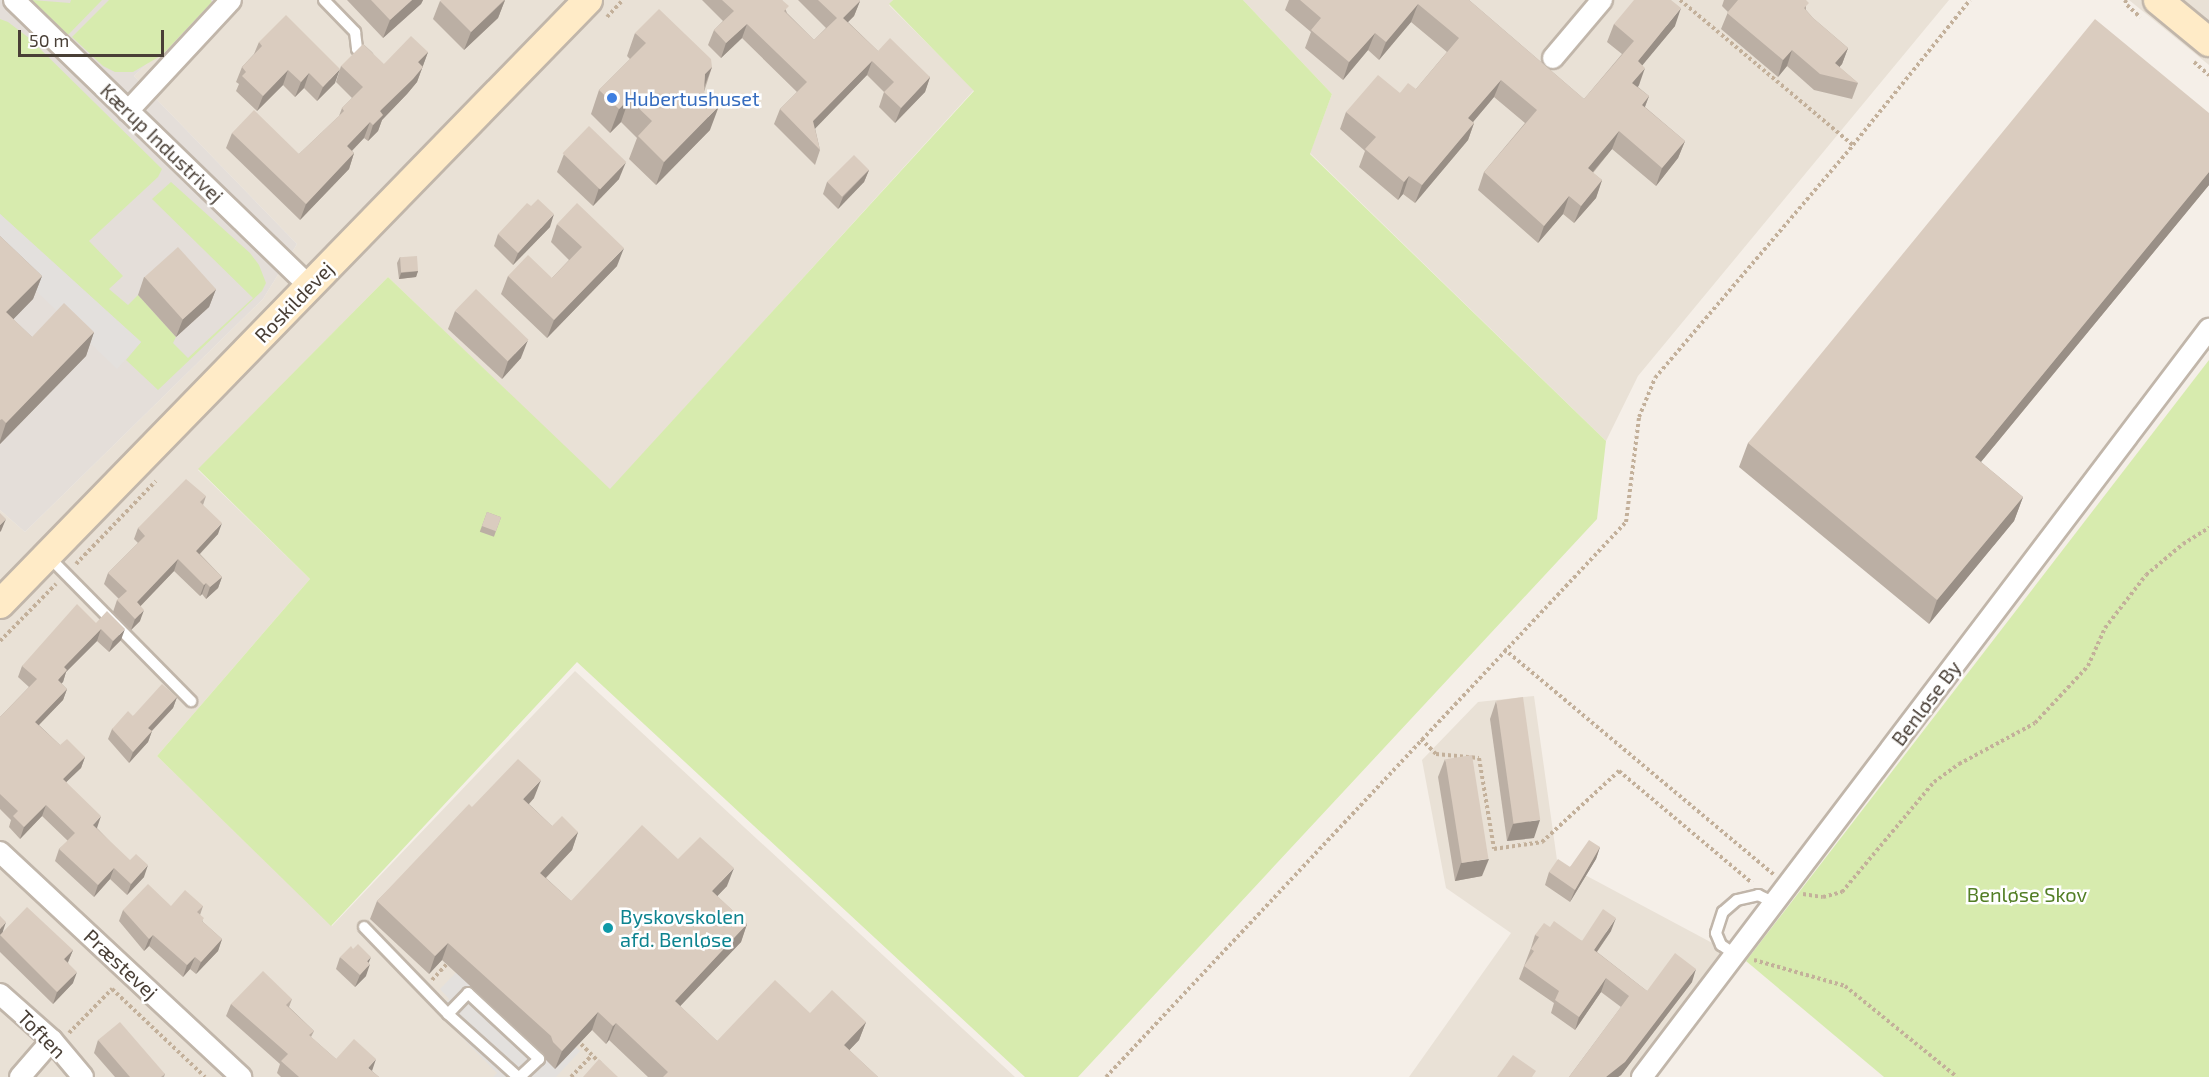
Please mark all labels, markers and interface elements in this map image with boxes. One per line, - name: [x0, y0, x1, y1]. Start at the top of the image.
- scale bar: [21, 18, 166, 56]
- text: 50 m: [29, 29, 69, 51]
- street label: Kærup Industrivej: [96, 78, 228, 208]
- place label: Hubertushuset: [624, 86, 760, 110]
- marker: Hubertushuset: [605, 91, 619, 105]
- street label: Roskildevej: [250, 257, 338, 347]
- street label: Benløse By: [1886, 656, 1966, 750]
- park label: Benløse Skov: [1967, 882, 2087, 906]
- place label: Byskovskolen afd. Benløse: [620, 904, 745, 951]
- marker: Byskovskolen afd. Benløse: [601, 921, 615, 935]
- street label: Præstevej: [79, 924, 163, 1004]
- street label: Toften: [13, 1005, 71, 1063]

